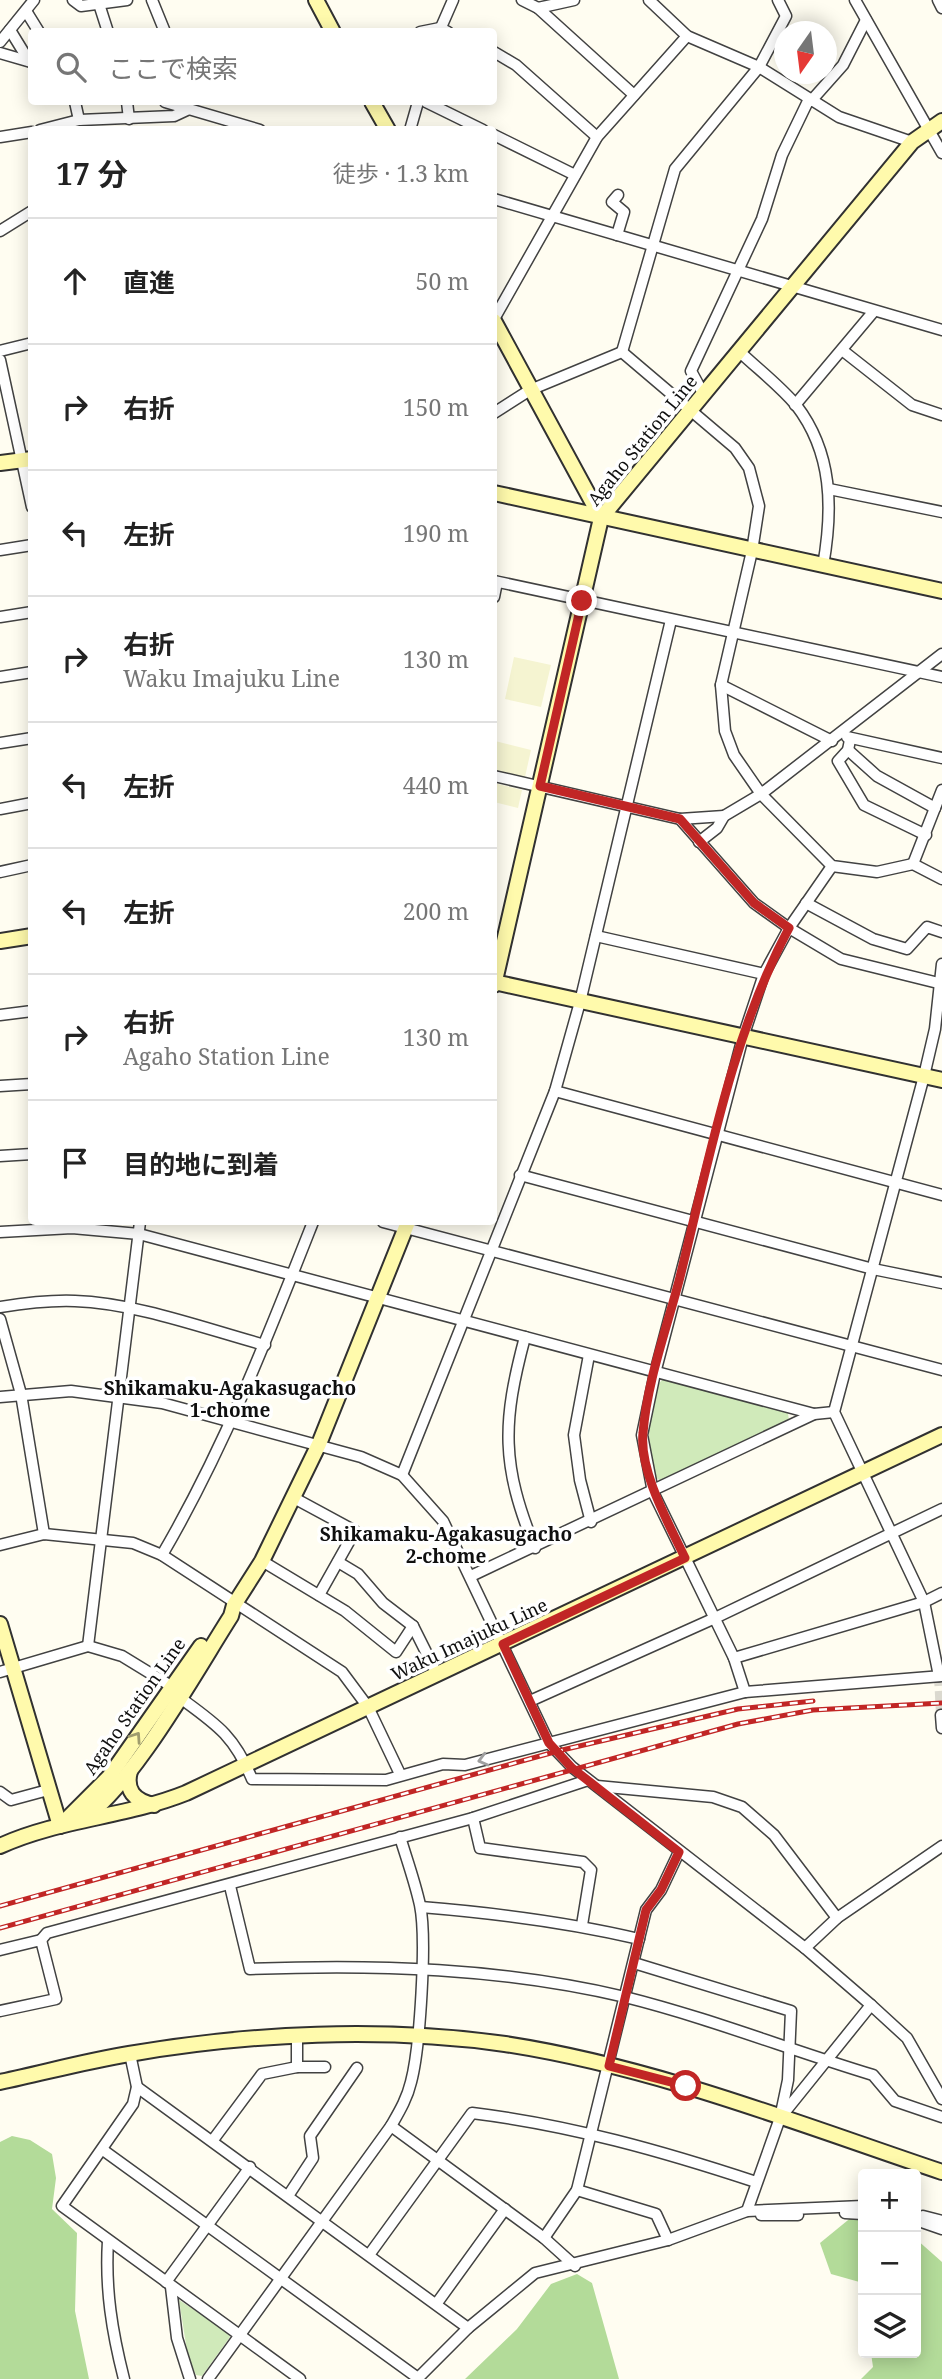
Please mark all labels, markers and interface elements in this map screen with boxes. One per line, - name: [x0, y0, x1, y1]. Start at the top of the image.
- north arrow: [774, 21, 837, 84]
- search box: [28, 28, 497, 105]
- icon: search: [52, 48, 90, 86]
- text: ここで検索: [108, 50, 238, 86]
- text: 17 分: [56, 153, 128, 194]
- text: 徒歩 · 1.3 km: [333, 157, 469, 189]
- icon: ahead: [56, 262, 94, 300]
- text: 直進: [123, 264, 175, 300]
- text: 50 m: [416, 265, 469, 297]
- street label: Agaho Station Line: [582, 370, 702, 510]
- icon: right: [56, 388, 94, 426]
- text: 右折: [123, 390, 175, 426]
- text: 150 m: [403, 391, 469, 423]
- icon: left: [56, 514, 94, 552]
- text: 左折: [123, 516, 175, 552]
- text: 190 m: [403, 517, 469, 549]
- route end: [566, 585, 597, 616]
- text: 右折: [123, 626, 175, 662]
- icon: right: [56, 640, 94, 678]
- text: 130 m: [403, 643, 469, 675]
- text: Waku Imajuku Line: [123, 662, 340, 694]
- icon: left: [56, 766, 94, 804]
- text: 左折: [123, 768, 175, 804]
- text: 440 m: [403, 769, 469, 801]
- icon: left: [56, 892, 94, 930]
- text: 左折: [123, 894, 175, 930]
- text: 200 m: [403, 895, 469, 927]
- text: 右折: [123, 1004, 175, 1040]
- icon: right: [56, 1018, 94, 1056]
- text: 130 m: [403, 1021, 469, 1053]
- text: Agaho Station Line: [123, 1040, 330, 1072]
- icon: arrive: [56, 1144, 94, 1182]
- text: 目的地に到着: [123, 1146, 279, 1182]
- district label: Shikamaku-Agakasugacho 1-chome: [104, 1375, 356, 1423]
- district label: Shikamaku-Agakasugacho 2-chome: [320, 1521, 572, 1569]
- street label: Waku Imajuku Line: [387, 1592, 551, 1686]
- street label: Agaho Station Line: [78, 1633, 190, 1779]
- one-way arrow: [128, 1732, 141, 1745]
- one-way arrow: [477, 1752, 489, 1766]
- route start: [670, 2070, 701, 2101]
- map controls: [858, 2169, 921, 2358]
- button: +: [858, 2169, 921, 2232]
- button: −: [858, 2232, 921, 2295]
- button: layers: [858, 2295, 921, 2358]

